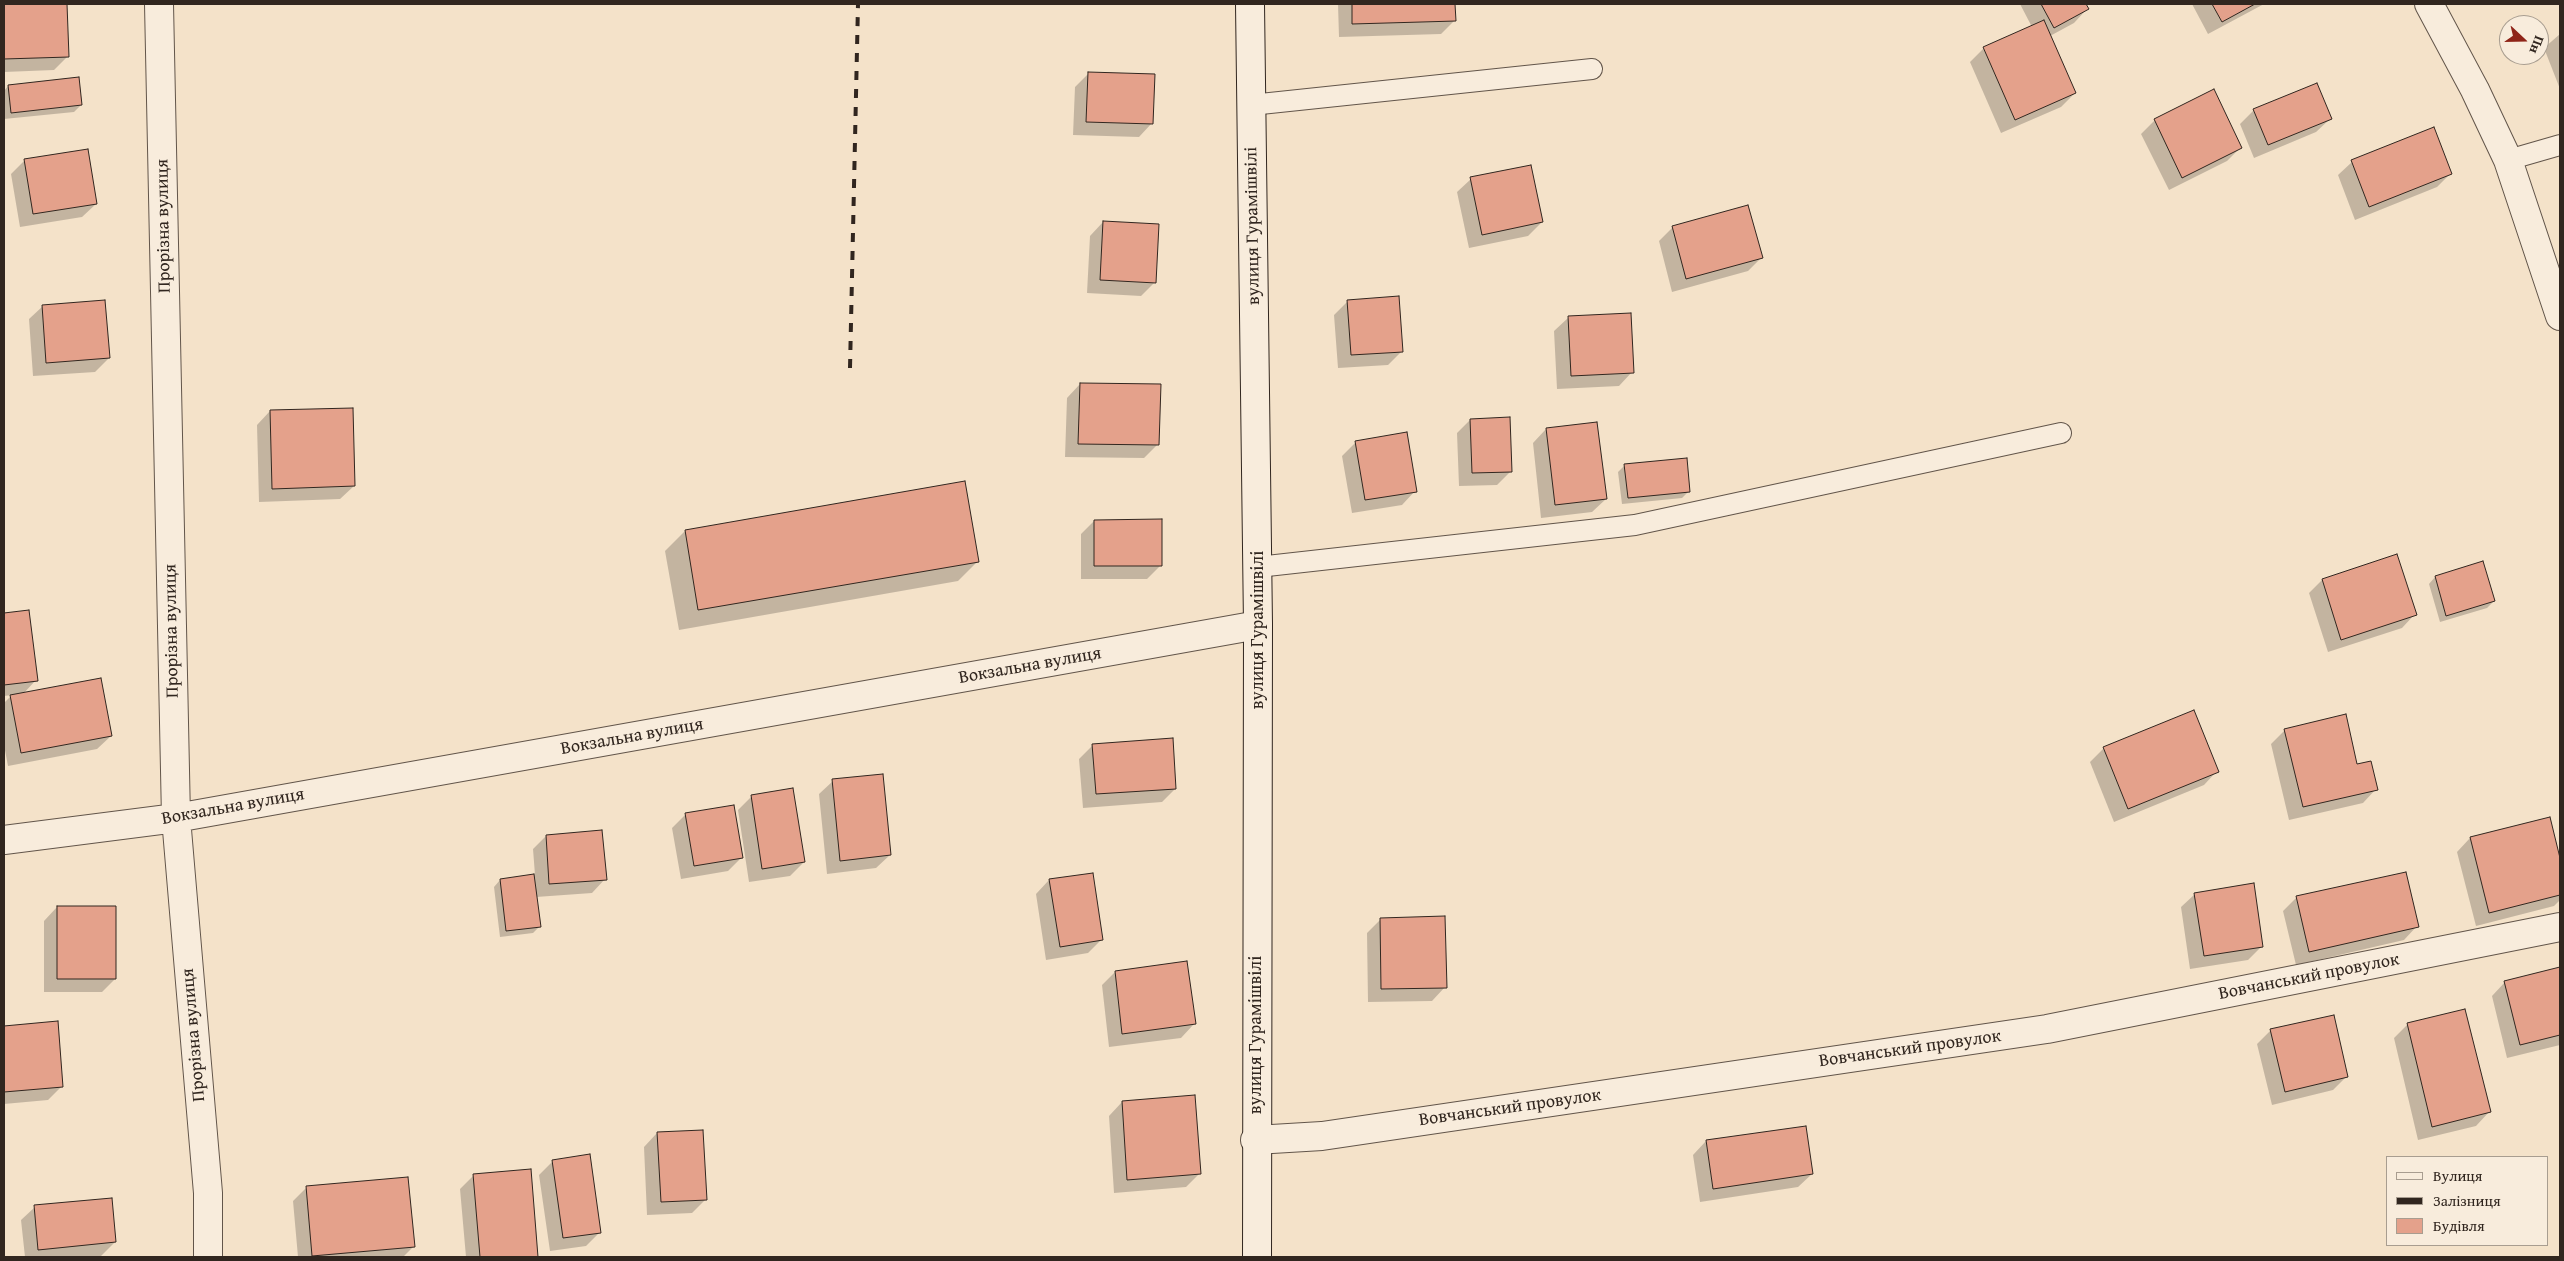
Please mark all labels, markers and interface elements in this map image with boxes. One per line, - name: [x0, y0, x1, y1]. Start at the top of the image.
- north arrow: [2499, 15, 2549, 65]
- text: Пн: [2525, 33, 2550, 57]
- street label: вулиця Гурамішвілі: [1241, 147, 1265, 305]
- street label: Прорізна вулиця: [152, 159, 176, 293]
- street label: вулиця Гурамішвілі: [1247, 551, 1269, 709]
- street label: Прорізна вулиця: [160, 564, 184, 698]
- street label: Вокзальна вулиця: [957, 643, 1103, 689]
- street label: Вокзальна вулиця: [559, 714, 705, 760]
- street label: Вокзальна вулиця: [160, 784, 306, 830]
- street label: Вовчанський провулок: [2217, 949, 2401, 1005]
- street label: вулиця Гурамішвілі: [1245, 956, 1267, 1114]
- street label: Прорізна вулиця: [177, 967, 211, 1103]
- street label: Вовчанський провулок: [1818, 1026, 2002, 1072]
- street label: Вовчанський провулок: [1418, 1085, 1602, 1131]
- legend: [2386, 1156, 2549, 1246]
- text: Вулиця: [2433, 1165, 2482, 1186]
- text: Залізниця: [2433, 1190, 2501, 1211]
- text: Будівля: [2433, 1215, 2485, 1236]

